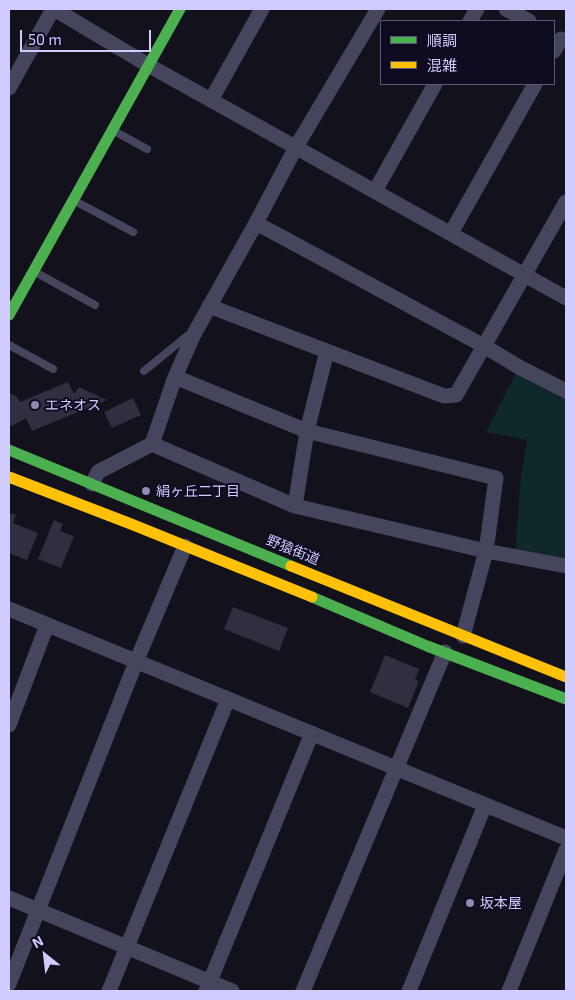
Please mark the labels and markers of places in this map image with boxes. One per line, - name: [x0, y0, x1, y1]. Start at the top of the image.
- place label: エネオス: [45, 397, 101, 413]
- marker: エネオス: [29, 399, 41, 411]
- place label: 絹ヶ丘二丁目: [156, 483, 240, 499]
- marker: 絹ヶ丘二丁目: [140, 485, 152, 497]
- place label: 坂本屋: [480, 895, 522, 911]
- marker: 坂本屋: [464, 897, 476, 909]

